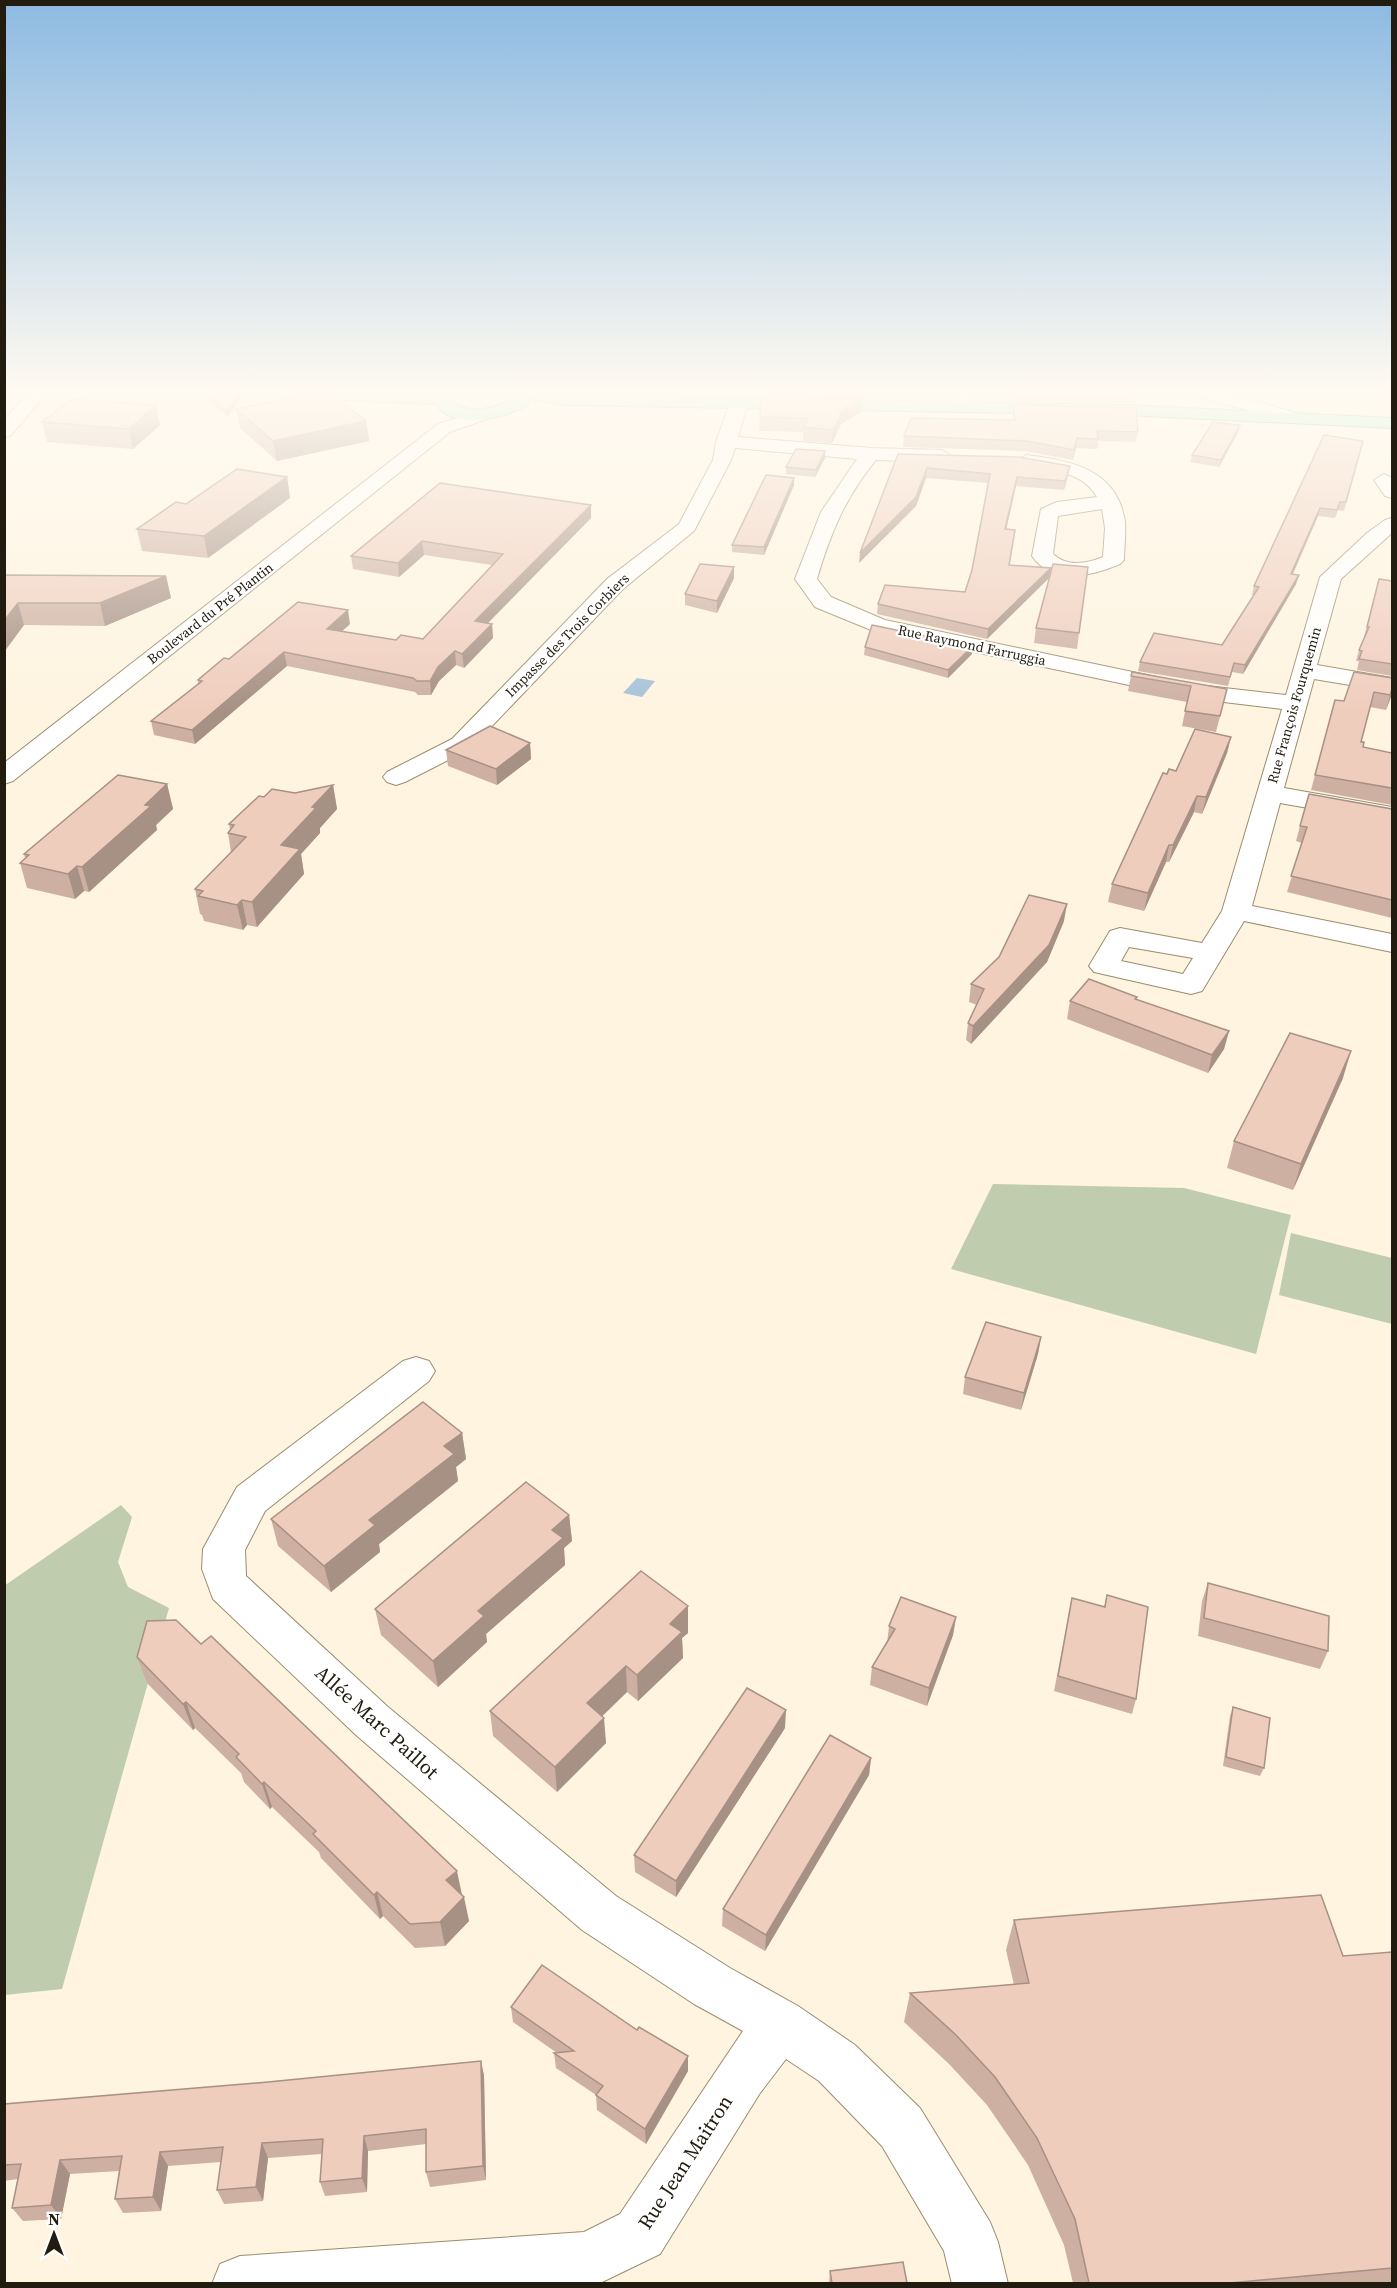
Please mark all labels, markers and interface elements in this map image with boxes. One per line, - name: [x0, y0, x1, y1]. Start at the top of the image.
- street label: Boulevard du Pré Plantin: [143, 557, 278, 669]
- street label: Impasse des Trois Corbiers: [500, 568, 634, 702]
- street label: Rue Raymond Farruggia: [896, 620, 1049, 671]
- street label: Rue François Fourquemin: [1262, 624, 1326, 786]
- street label: Allée Marc Paillot: [309, 1659, 445, 1786]
- street label: Rue Jean Maitron: [631, 2090, 739, 2234]
- north arrow: [24, 2204, 84, 2264]
- text: N: [48, 2208, 60, 2230]

